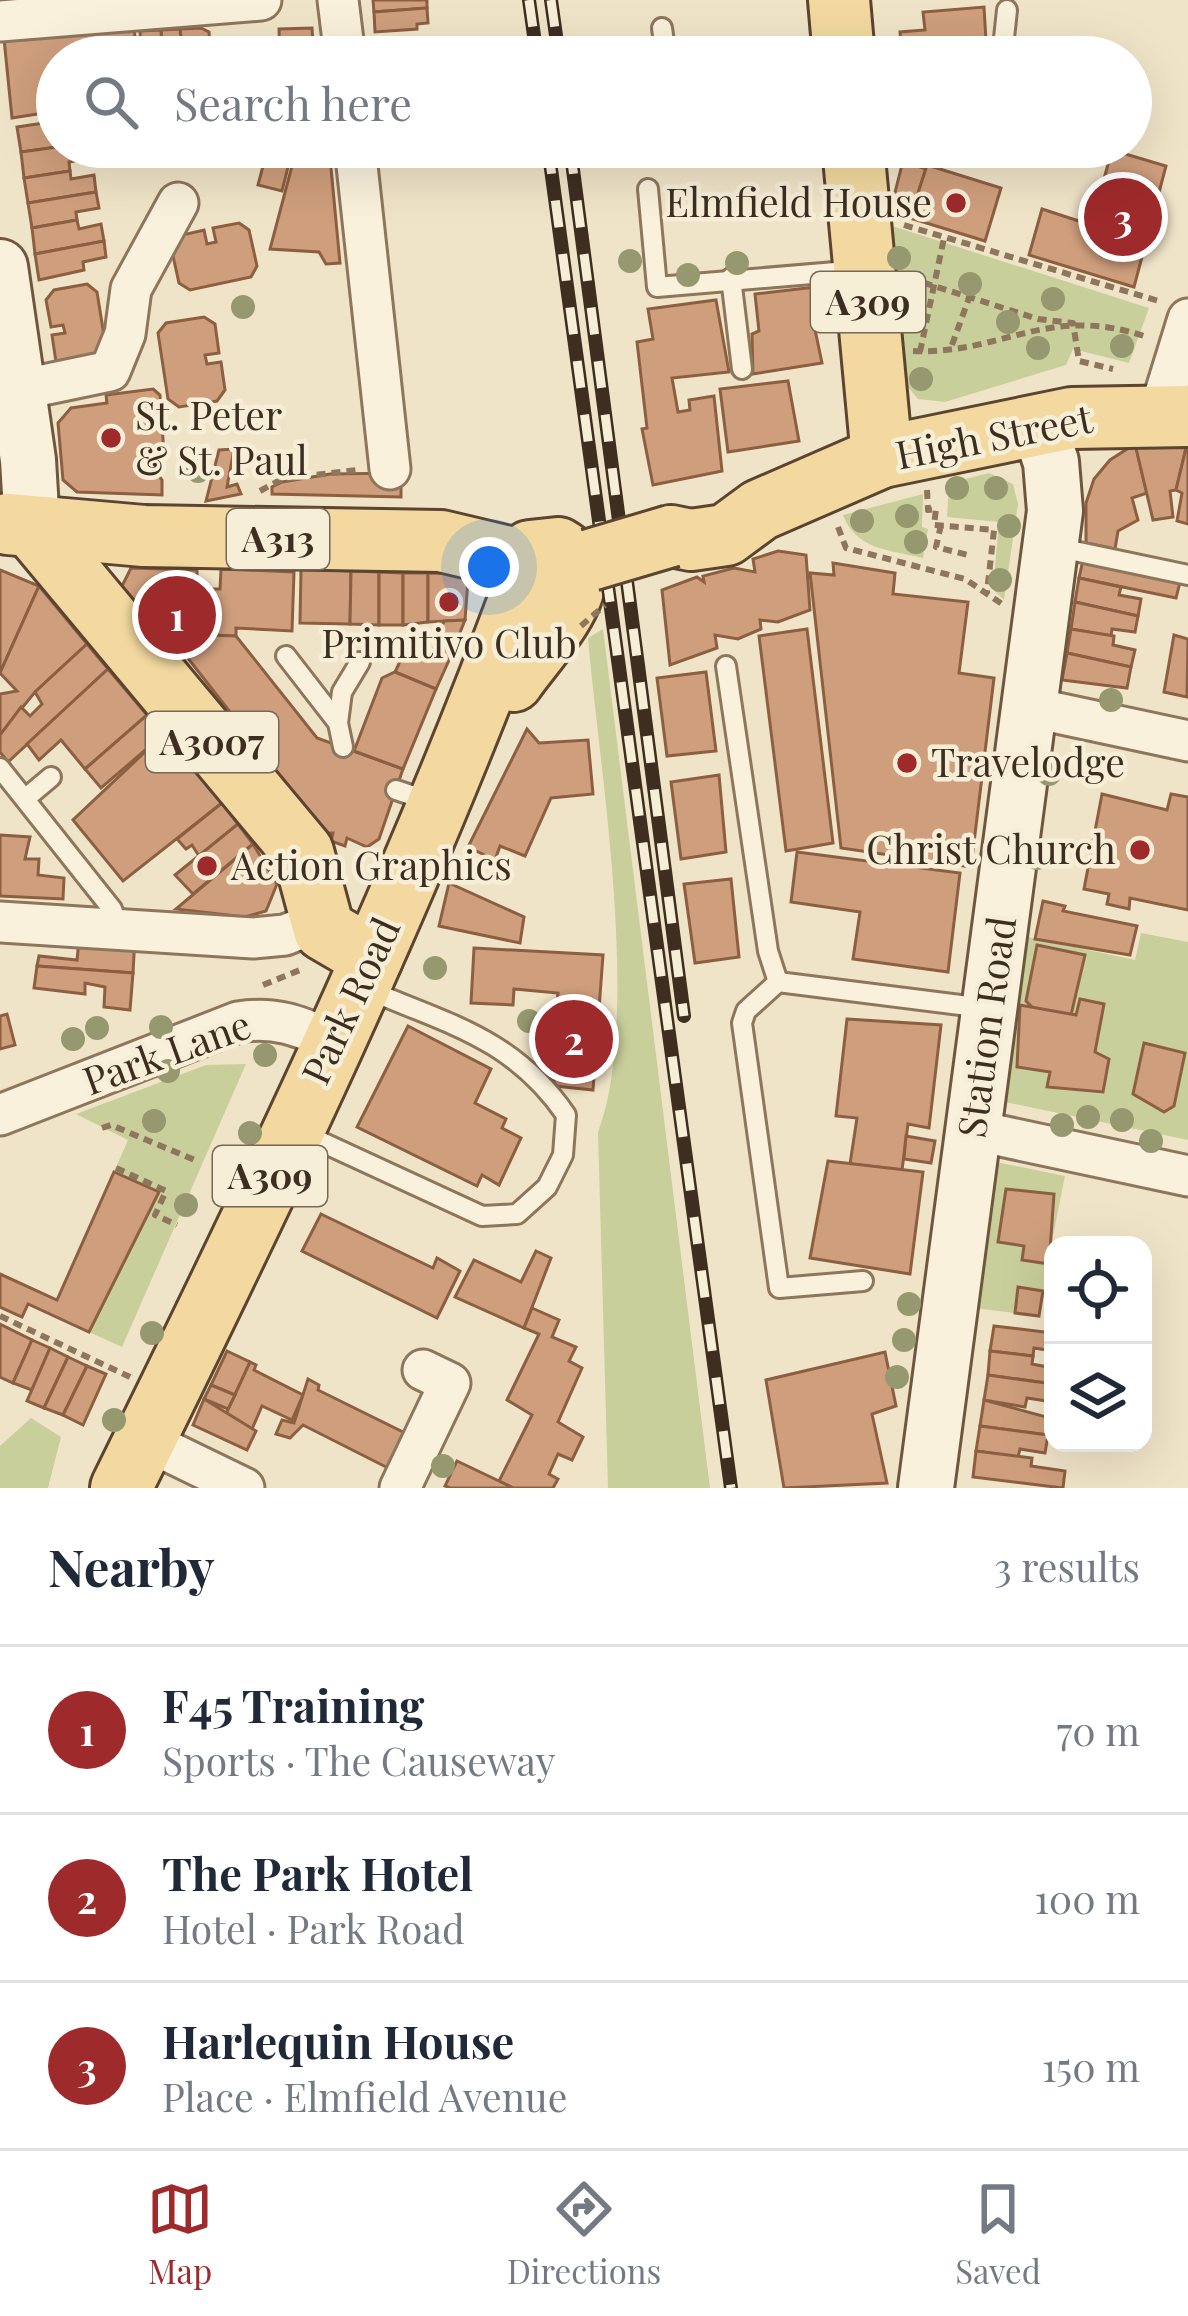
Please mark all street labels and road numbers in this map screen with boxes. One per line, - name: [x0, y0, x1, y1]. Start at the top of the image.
- road number: A309: [811, 272, 925, 332]
- street label: High Street: [891, 390, 1097, 480]
- road number: A313: [227, 509, 329, 569]
- road number: A3007: [146, 712, 278, 772]
- street label: Park Road: [288, 909, 410, 1092]
- street label: Station Road: [944, 913, 1026, 1141]
- street label: Park Lane: [75, 997, 257, 1105]
- road number: A309: [213, 1146, 327, 1206]

